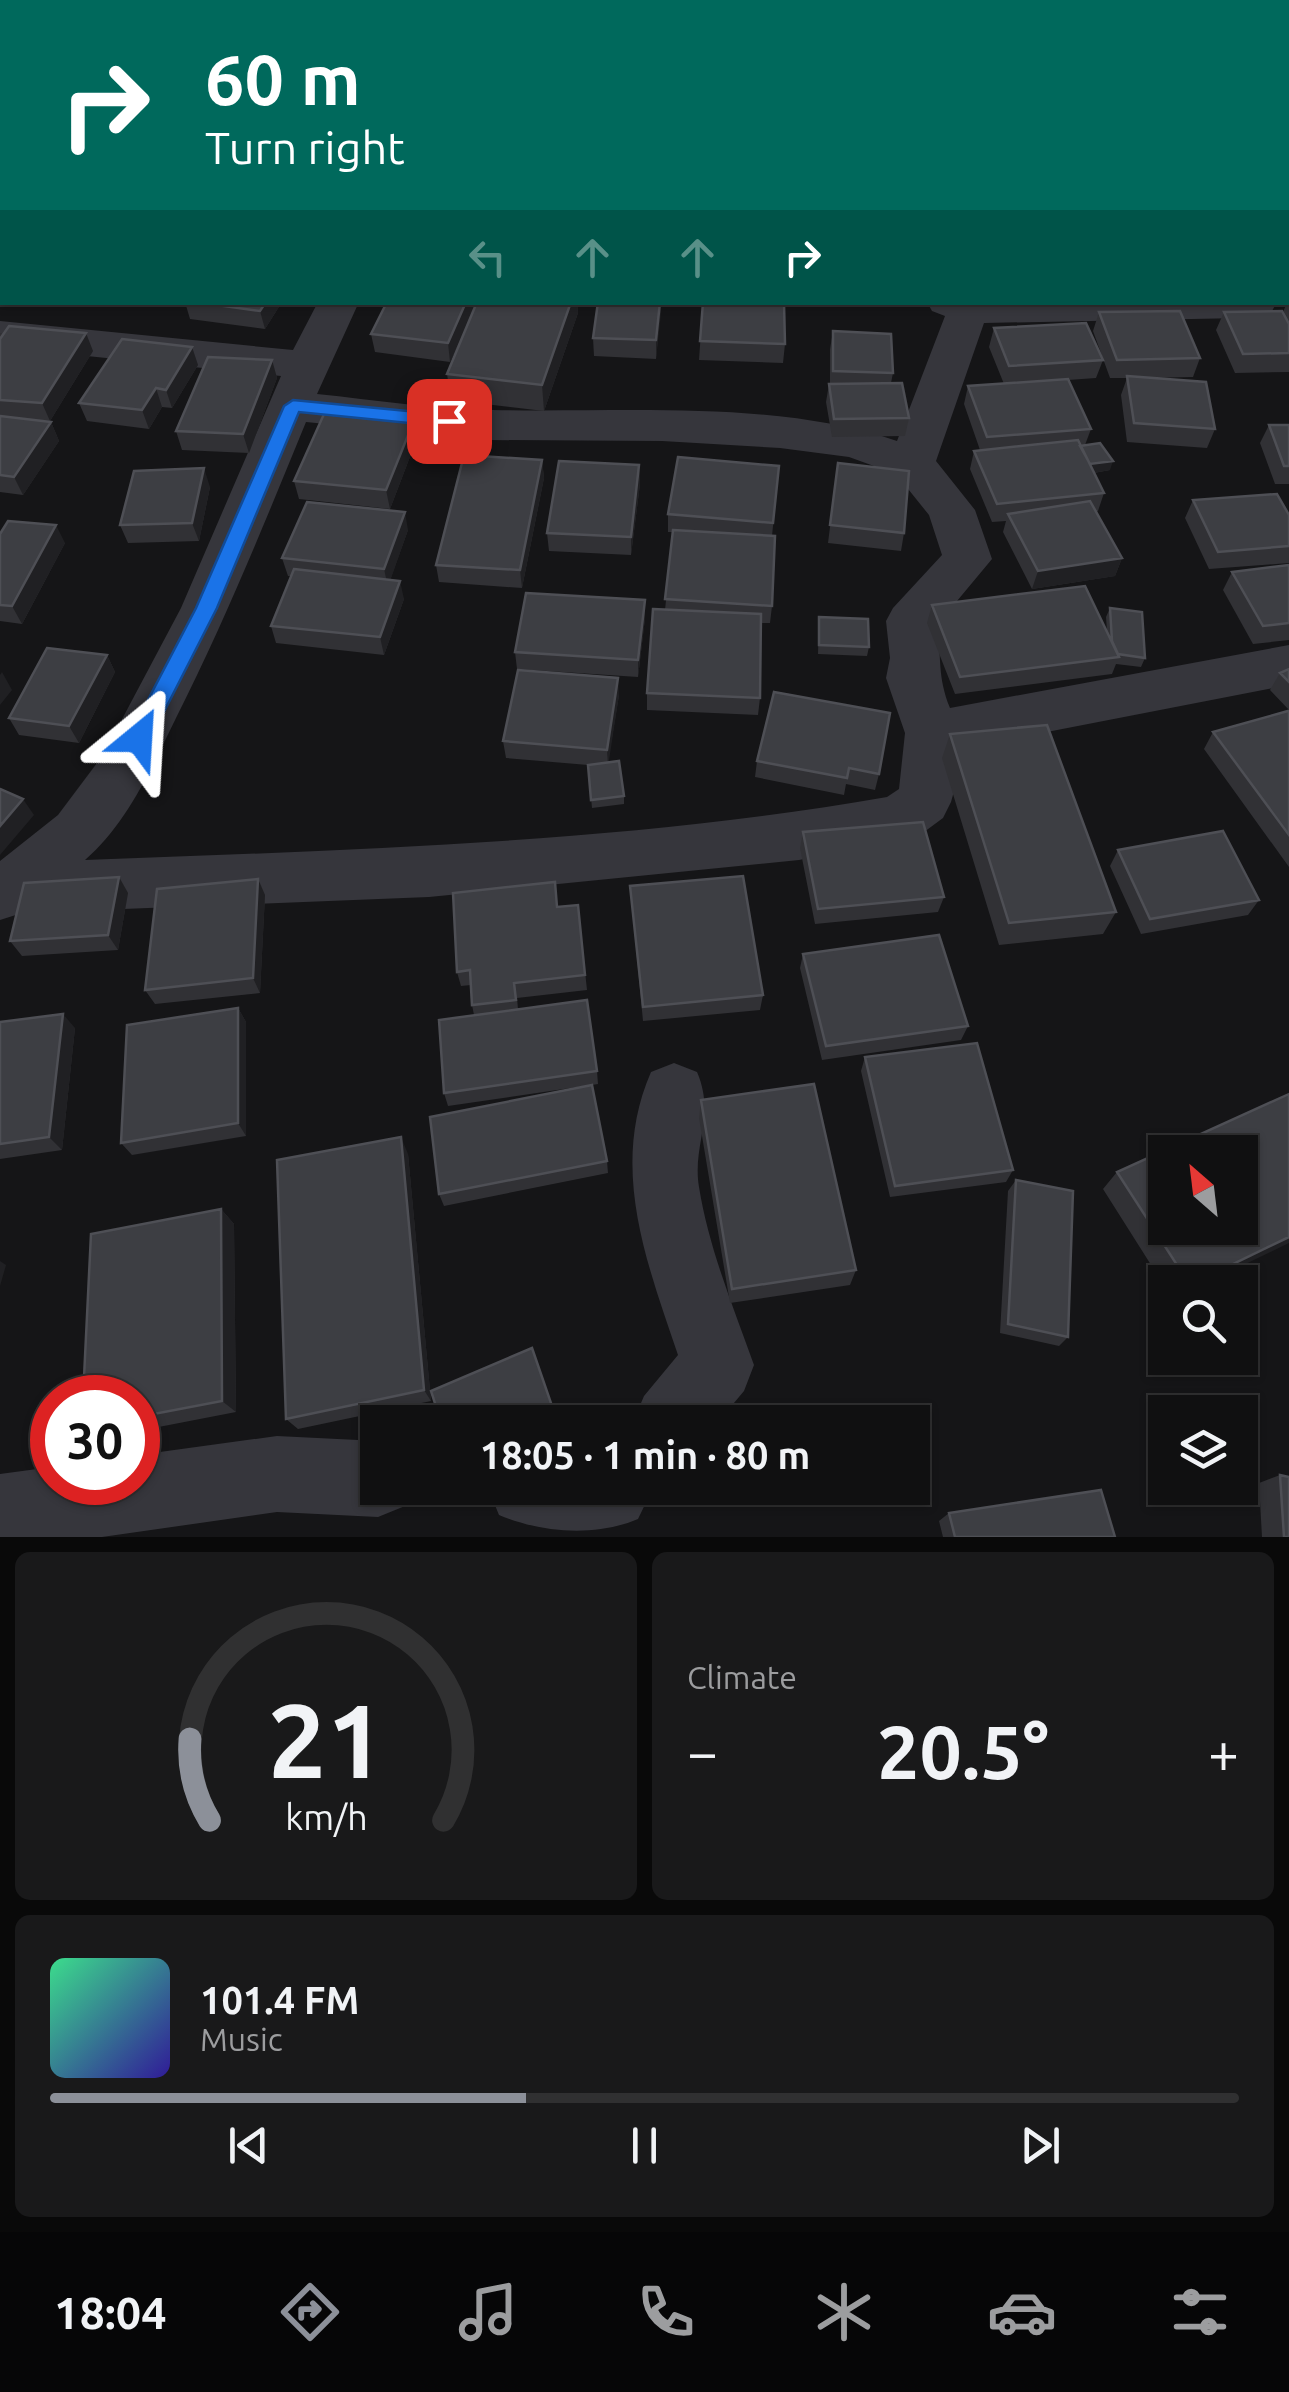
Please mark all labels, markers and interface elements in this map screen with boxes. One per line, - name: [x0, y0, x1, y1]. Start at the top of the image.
- icon: right: [40, 40, 170, 170]
- text: 60 m: [205, 40, 361, 118]
- text: Turn right: [205, 122, 405, 173]
- icon: left: [460, 230, 515, 285]
- icon: ahead: [565, 230, 620, 285]
- icon: ahead: [670, 230, 725, 285]
- icon: right: [775, 230, 830, 285]
- pin: [407, 379, 492, 464]
- icon: arrive: [422, 394, 477, 449]
- position arrow: [87, 686, 191, 790]
- north arrow: [1148, 1135, 1258, 1245]
- map controls: [1148, 1135, 1258, 1505]
- button: search: [1148, 1265, 1258, 1375]
- speed limit sign: 30: [30, 1375, 160, 1505]
- button: layers: [1148, 1395, 1258, 1505]
- text: 18:05 · 1 min · 80 m: [480, 1434, 810, 1476]
- text: Climate: [687, 1659, 797, 1695]
- text: 21: [267, 1681, 385, 1798]
- text: 20.5°: [877, 1709, 1049, 1793]
- text: −: [687, 1721, 718, 1782]
- text: +: [1208, 1721, 1239, 1782]
- text: km/h: [285, 1797, 367, 1837]
- text: 101.4 FM: [200, 1979, 359, 2021]
- text: Music: [200, 2021, 283, 2057]
- icon: previous: [221, 2118, 276, 2173]
- icon: pause: [617, 2118, 672, 2173]
- icon: next: [1013, 2118, 1068, 2173]
- icon: directions: [275, 2277, 345, 2347]
- icon: music: [453, 2277, 523, 2347]
- icon: phone: [631, 2277, 701, 2347]
- icon: climate: [809, 2277, 879, 2347]
- icon: car: [987, 2277, 1057, 2347]
- icon: filters: [1165, 2277, 1235, 2347]
- text: 18:04: [54, 2287, 167, 2338]

